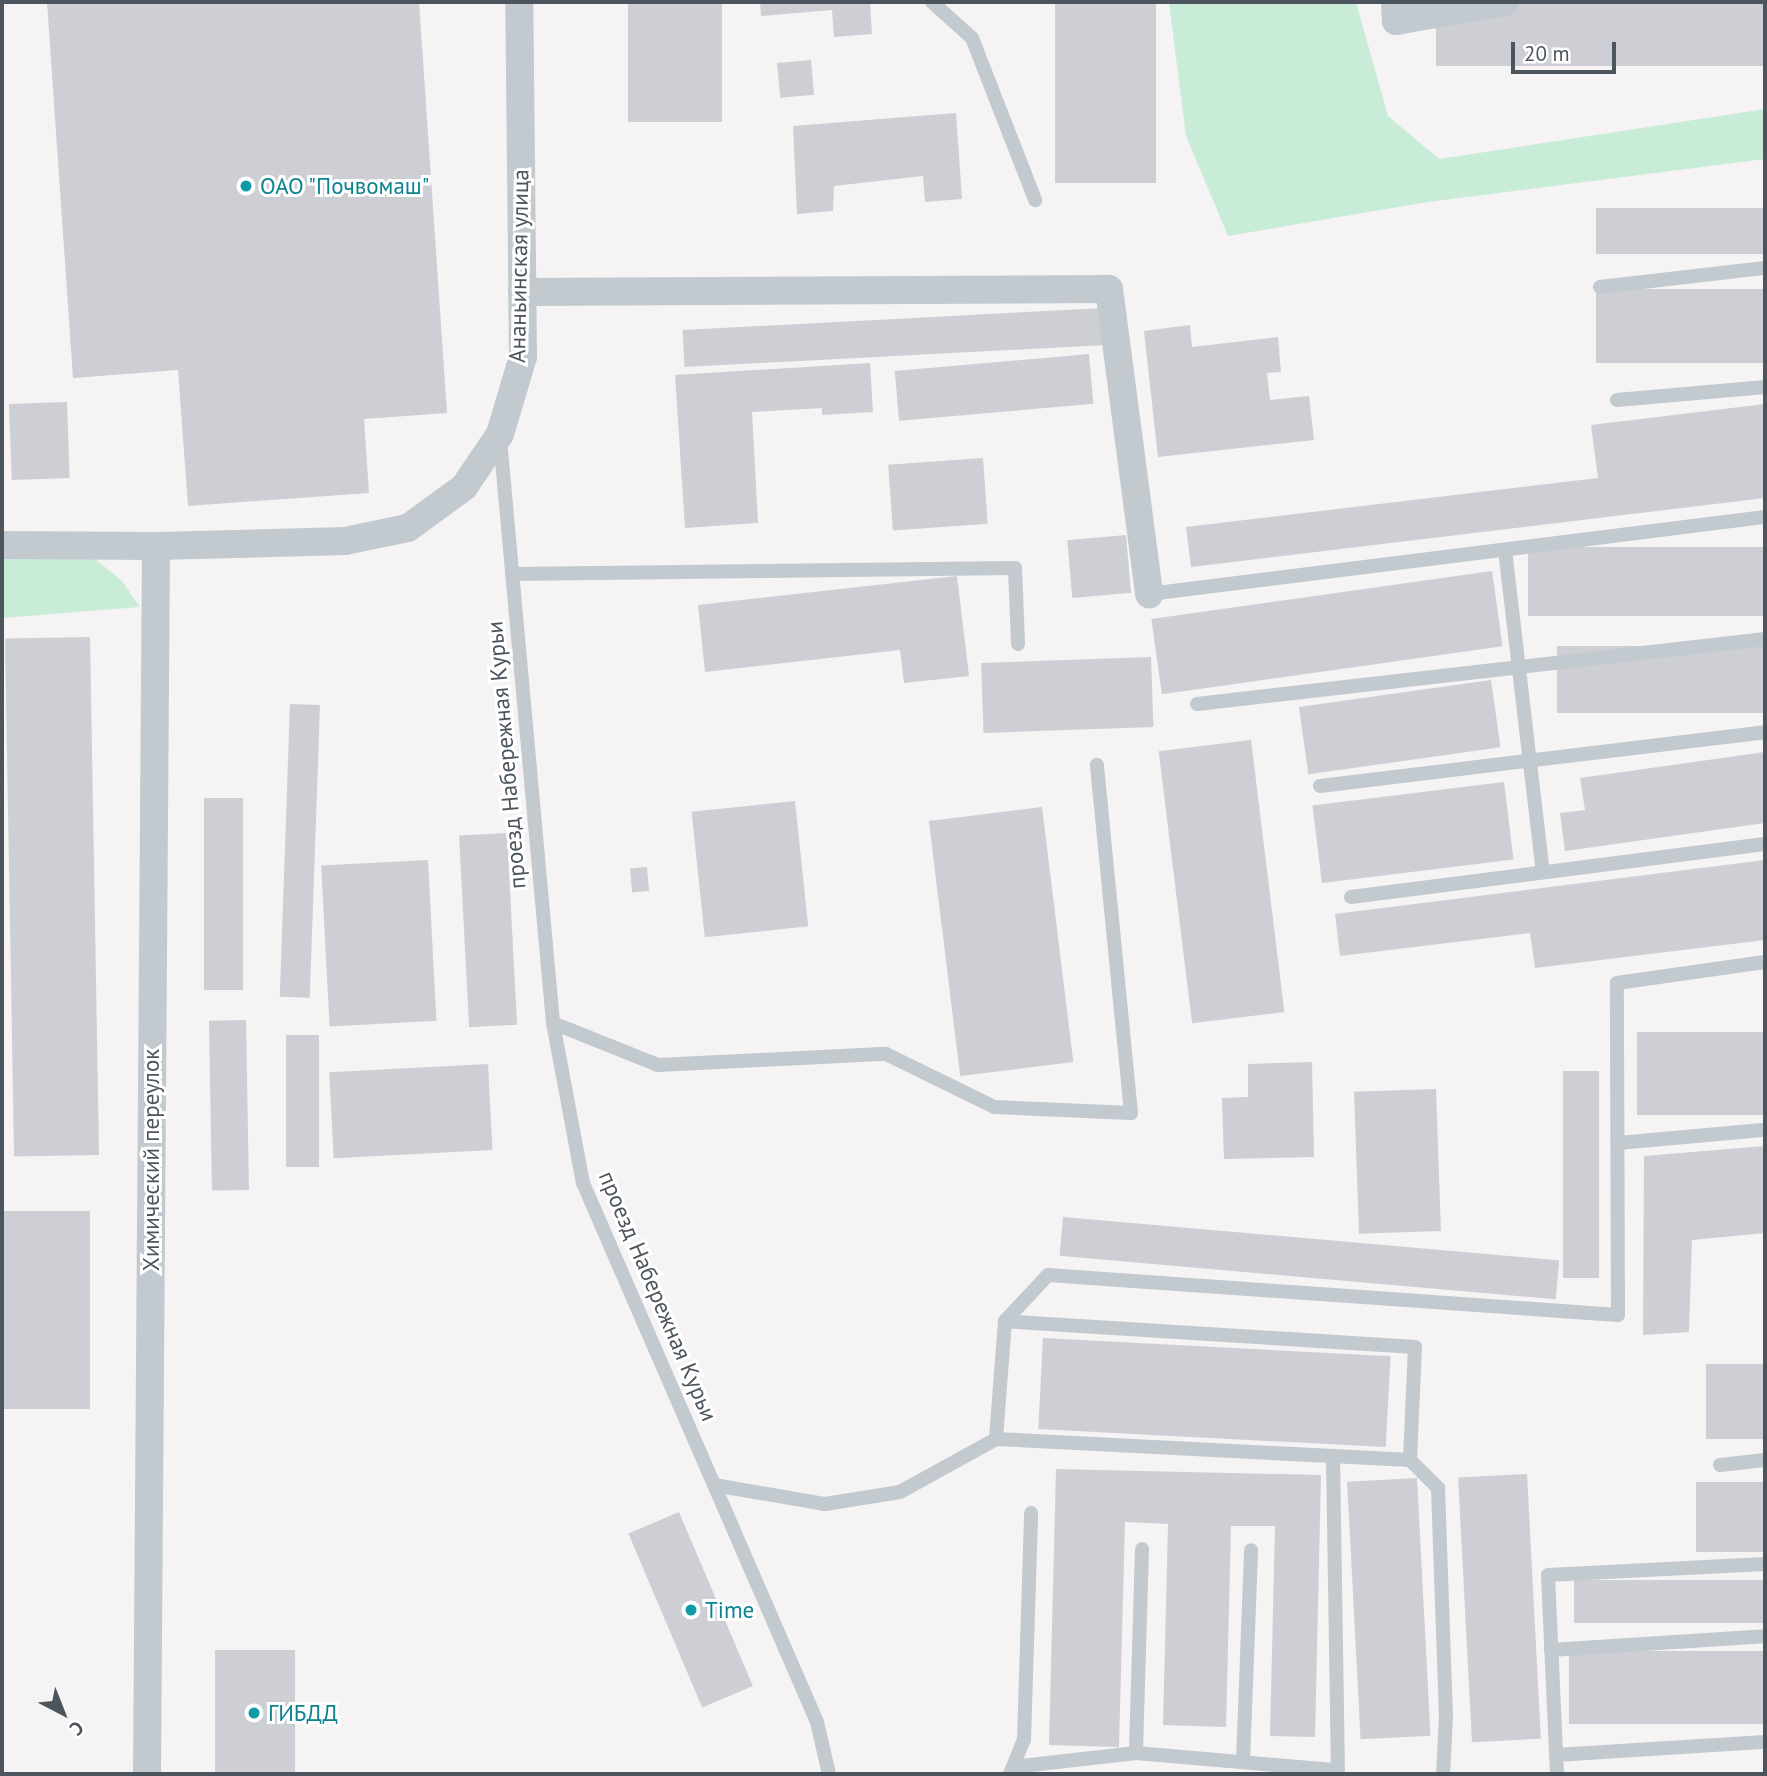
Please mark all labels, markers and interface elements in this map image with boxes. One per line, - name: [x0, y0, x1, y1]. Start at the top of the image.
- scale bar: [1515, 28, 1620, 72]
- text: 20 m: [1524, 40, 1570, 67]
- street label: Ананьинская улица: [504, 169, 534, 363]
- place label: ОАО "Почвомаш": [260, 172, 431, 200]
- marker: ОАО "Почвомаш": [238, 178, 254, 194]
- street label: проезд Набережная Курьи: [481, 620, 531, 890]
- street label: Химический переулок: [137, 1049, 165, 1271]
- street label: проезд Набережная Курьи: [593, 1167, 723, 1425]
- place label: Time: [705, 1596, 754, 1624]
- marker: Time: [683, 1602, 699, 1618]
- north arrow: [28, 1678, 98, 1748]
- place label: ГИБДД: [268, 1699, 338, 1727]
- marker: ГИБДД: [246, 1705, 262, 1721]
- text: С: [65, 1716, 89, 1741]

